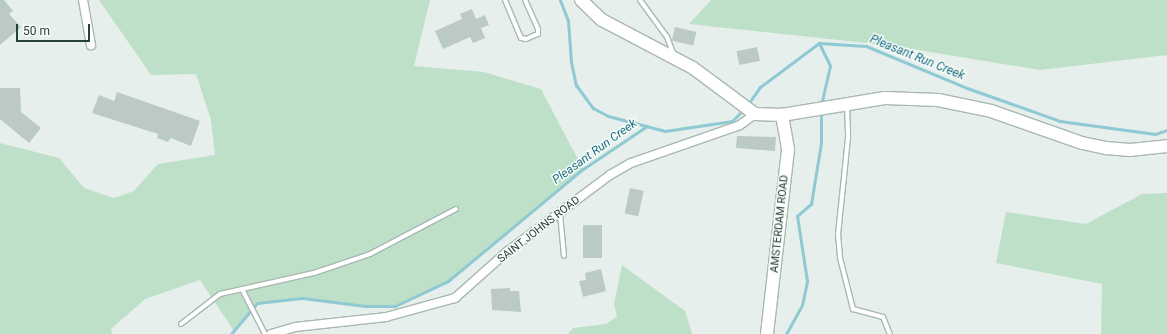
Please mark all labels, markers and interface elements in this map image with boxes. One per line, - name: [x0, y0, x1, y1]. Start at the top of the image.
- scale bar: [18, 16, 92, 42]
- text: 50 m: [23, 24, 50, 38]
- water label: Pleasant Run Creek: [868, 32, 966, 84]
- water label: Pleasant Run Creek: [550, 117, 640, 187]
- street label: AMSTERDAM ROAD: [768, 175, 792, 273]
- street label: SAINT JOHNS ROAD: [495, 194, 583, 266]

